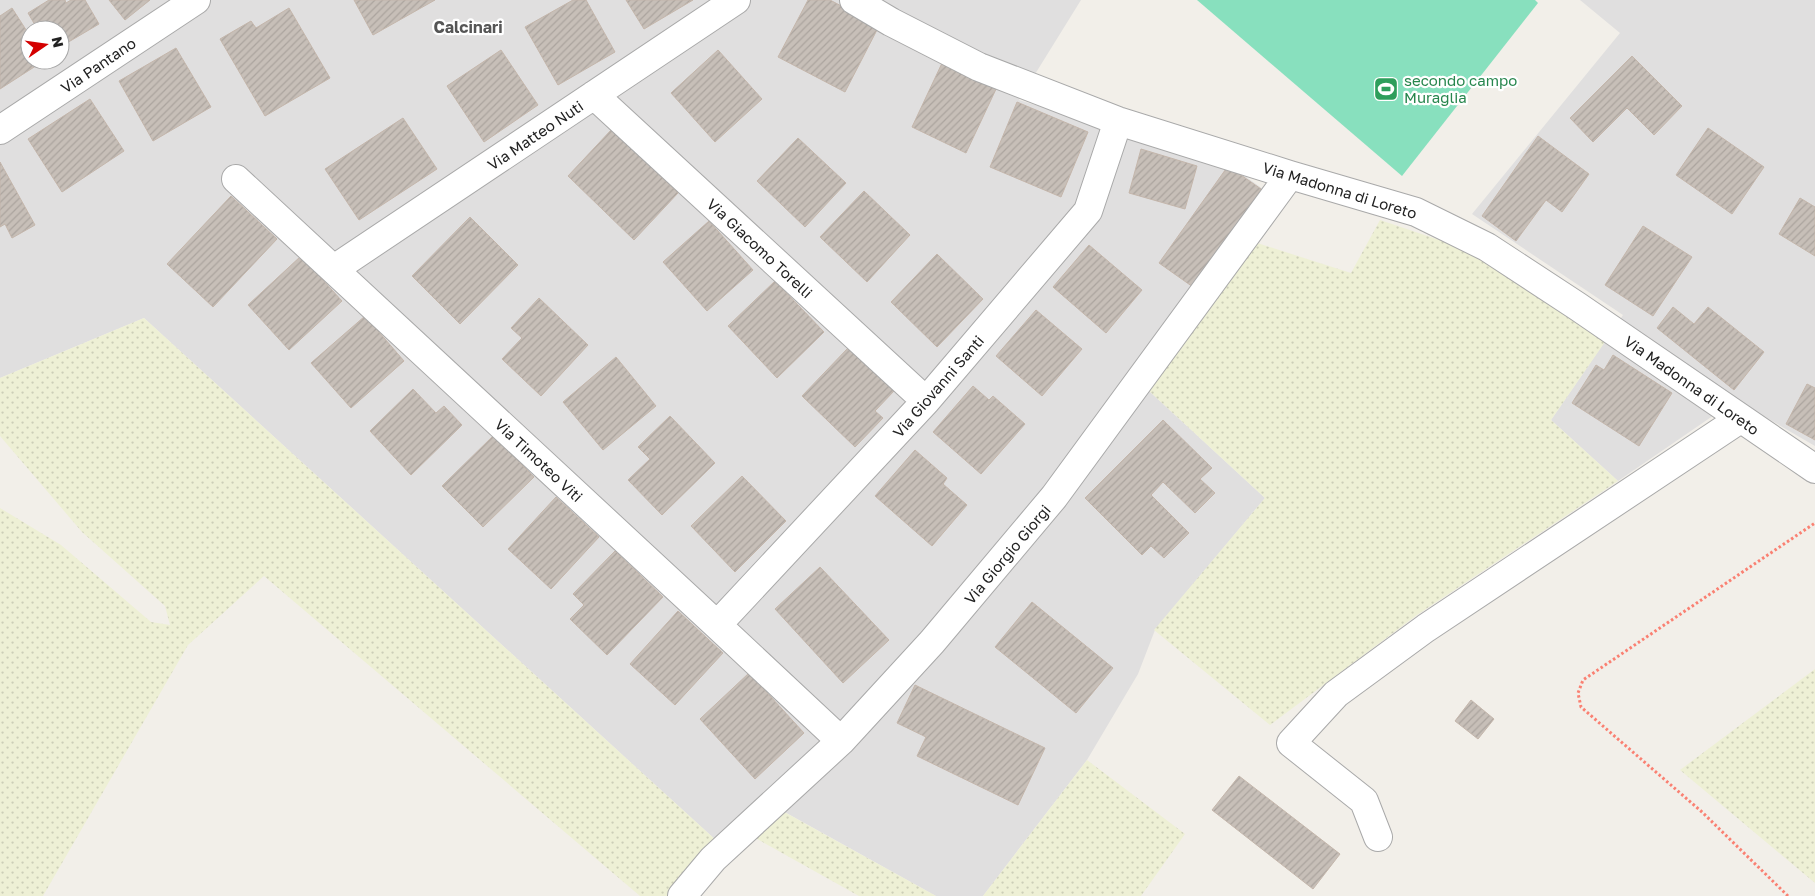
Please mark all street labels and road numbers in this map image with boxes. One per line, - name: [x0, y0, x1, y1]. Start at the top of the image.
- street label: Via Pantano: [57, 33, 139, 97]
- street label: Via Matteo Nuti: [484, 96, 586, 174]
- street label: Via Madonna di Loreto: [1261, 158, 1419, 222]
- street label: Via Giacomo Torelli: [704, 195, 816, 301]
- street label: Via Giovanni Santi: [889, 331, 987, 441]
- street label: Via Madonna di Loreto: [1621, 332, 1763, 438]
- street label: Via Timoteo Viti: [491, 415, 587, 505]
- street label: Via Giorgio Giorgi: [960, 501, 1054, 607]

